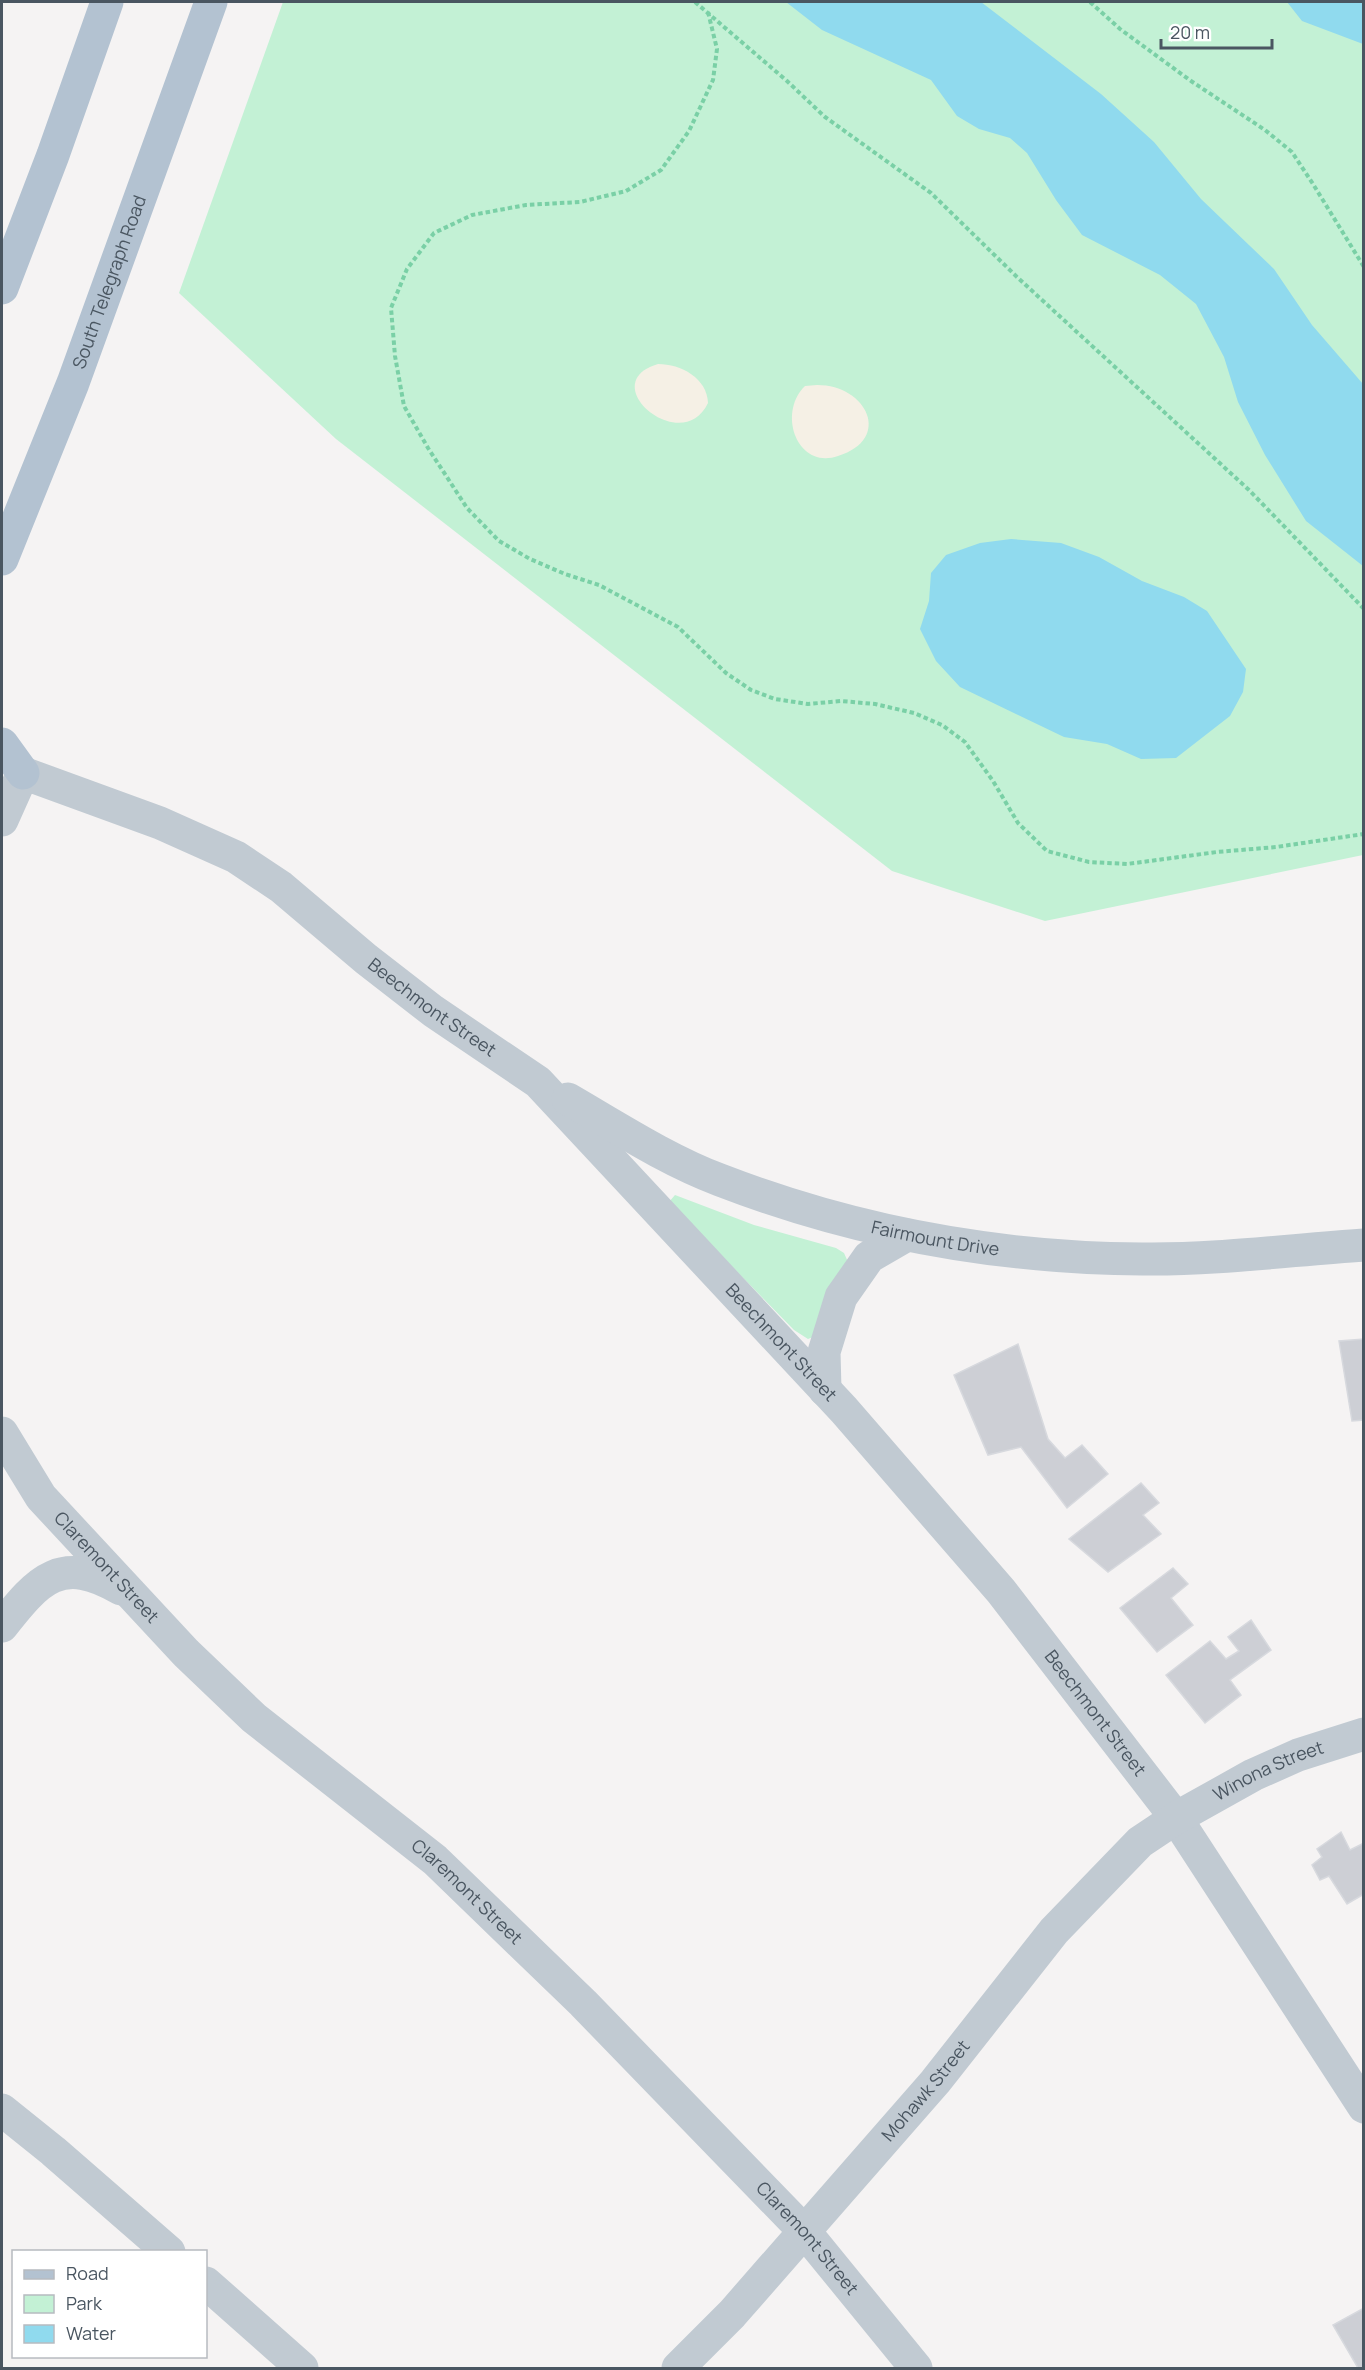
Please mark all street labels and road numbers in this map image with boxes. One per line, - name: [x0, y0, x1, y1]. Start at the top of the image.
- street label: South Telegraph Road: [66, 192, 151, 372]
- street label: Beechmont Street: [364, 952, 501, 1061]
- street label: Fairmount Drive: [869, 1214, 1001, 1261]
- street label: Beechmont Street: [721, 1278, 843, 1406]
- street label: Claremont Street: [49, 1506, 165, 1628]
- street label: Beechmont Street: [1040, 1645, 1152, 1780]
- street label: Winona Street: [1208, 1735, 1326, 1806]
- street label: Claremont Street: [407, 1833, 528, 1949]
- street label: Mohawk Street: [876, 2035, 975, 2146]
- street label: Claremont Street: [751, 2176, 865, 2300]

